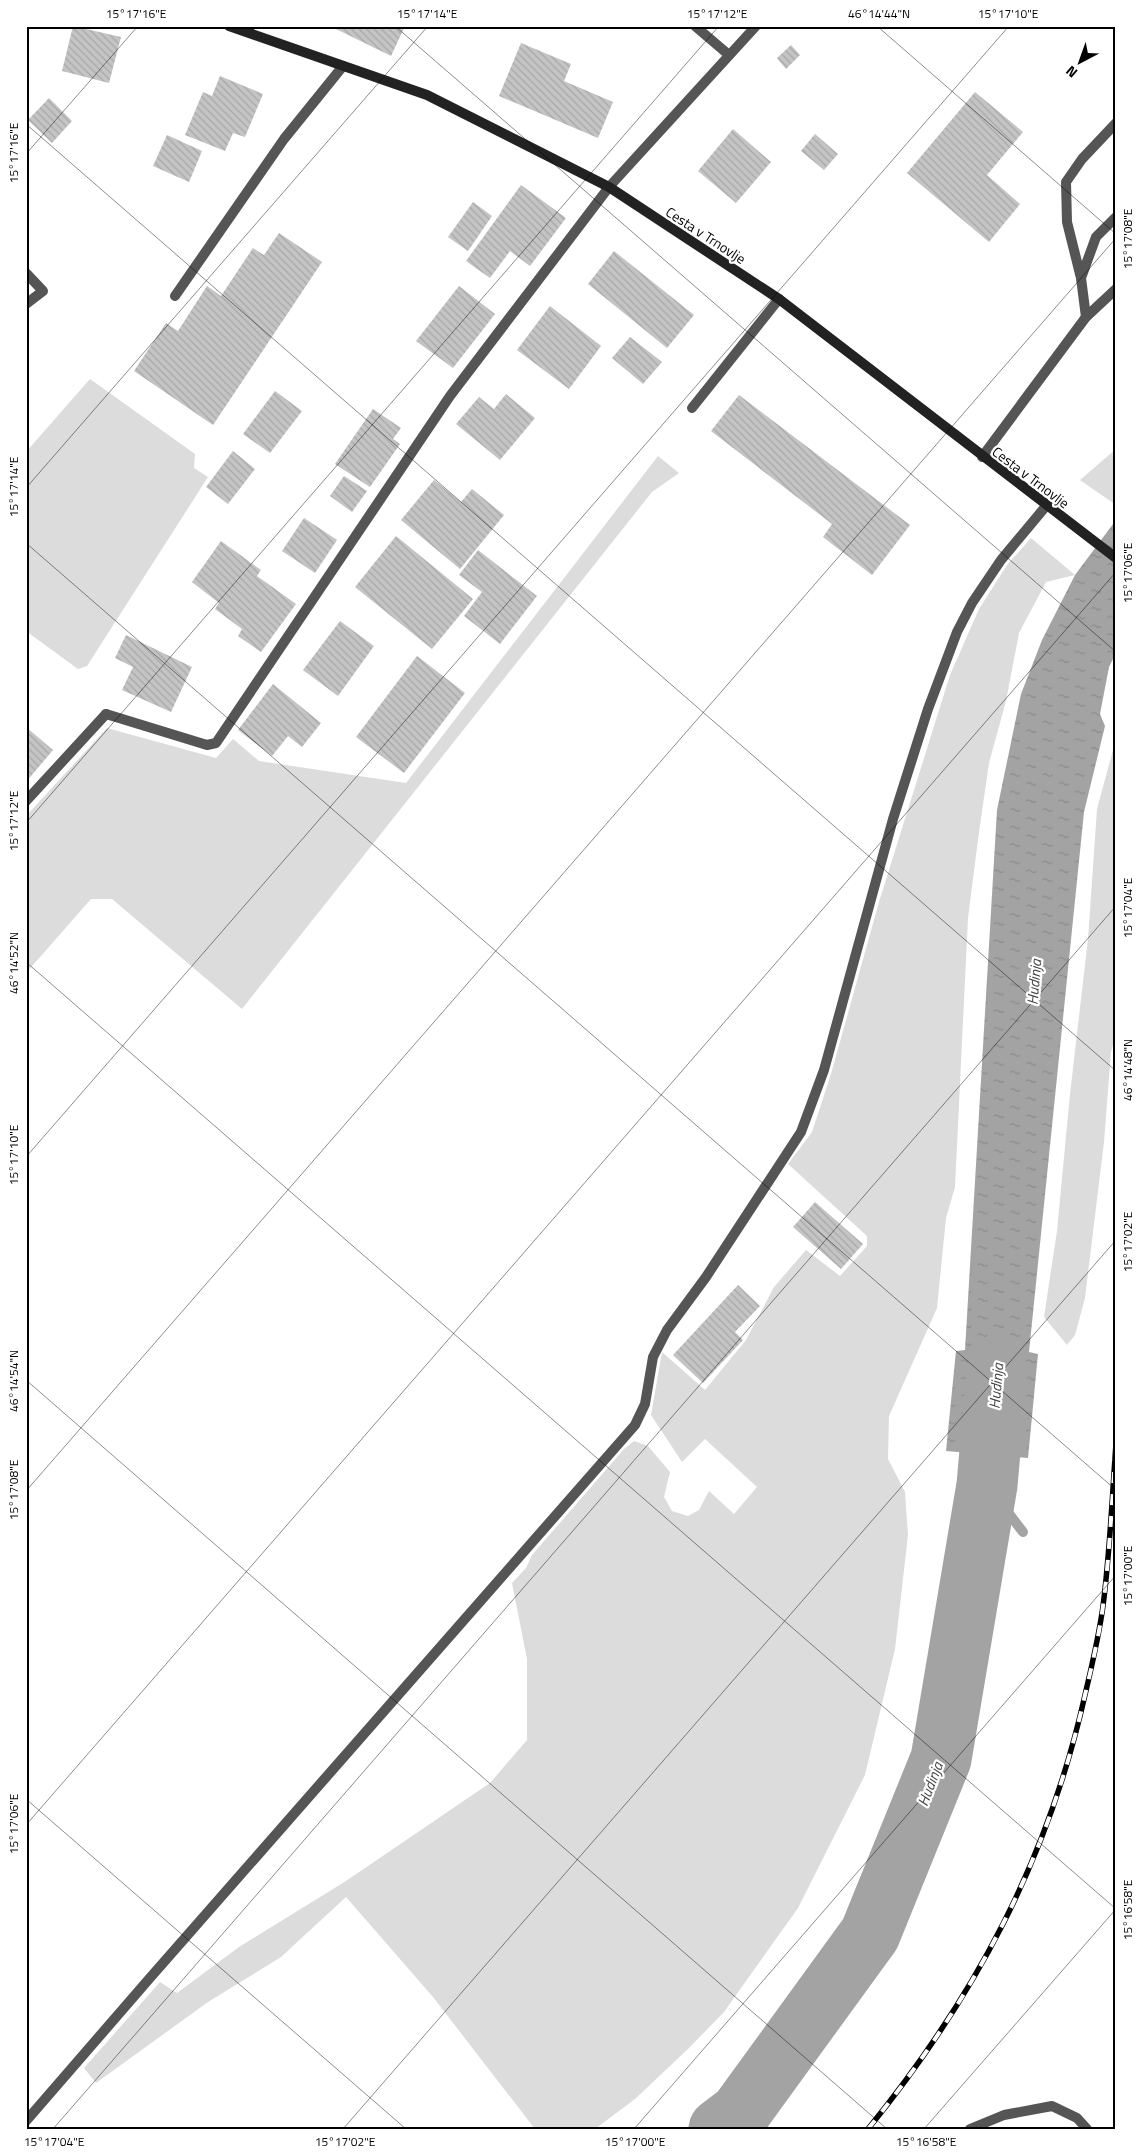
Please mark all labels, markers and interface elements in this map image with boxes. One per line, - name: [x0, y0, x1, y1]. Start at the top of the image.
- text: 15°17'16"E: [106, 4, 167, 23]
- text: 15°17'14"E: [397, 4, 458, 23]
- text: 15°17'12"E: [687, 4, 748, 23]
- text: 46°14'44"N: [848, 4, 910, 23]
- text: 15°17'10"E: [978, 4, 1039, 23]
- north arrow: [1054, 38, 1104, 88]
- text: N: [1061, 61, 1082, 83]
- text: 15°17'16"E: [4, 122, 23, 183]
- street label: Cesta v Trnovlje: [662, 201, 750, 269]
- text: 15°17'08"E: [1118, 208, 1137, 269]
- street label: Cesta v Trnovlje: [988, 441, 1074, 513]
- text: 15°17'14"E: [4, 456, 23, 517]
- text: 15°17'06"E: [1118, 542, 1137, 603]
- text: 15°17'12"E: [4, 790, 23, 851]
- text: 15°17'04"E: [1118, 877, 1137, 938]
- text: 46°14'52"N: [4, 932, 23, 994]
- water label: Hudinja: [1021, 957, 1048, 1006]
- text: 46°14'48"N: [1118, 1039, 1137, 1101]
- text: 15°17'10"E: [4, 1124, 23, 1185]
- text: 15°17'02"E: [1118, 1211, 1137, 1272]
- text: 46°14'54"N: [4, 1350, 23, 1412]
- water label: Hudinja: [983, 1361, 1010, 1410]
- text: 15°17'08"E: [4, 1459, 23, 1520]
- text: 15°17'00"E: [1118, 1545, 1137, 1606]
- water label: Hudinja: [911, 1757, 949, 1809]
- text: 15°17'06"E: [4, 1793, 23, 1854]
- text: 15°16'58"E: [1118, 1879, 1137, 1940]
- text: 15°17'04"E: [24, 2132, 85, 2151]
- text: 15°17'02"E: [315, 2132, 376, 2151]
- text: 15°17'00"E: [605, 2132, 666, 2151]
- text: 15°16'58"E: [896, 2132, 957, 2151]

